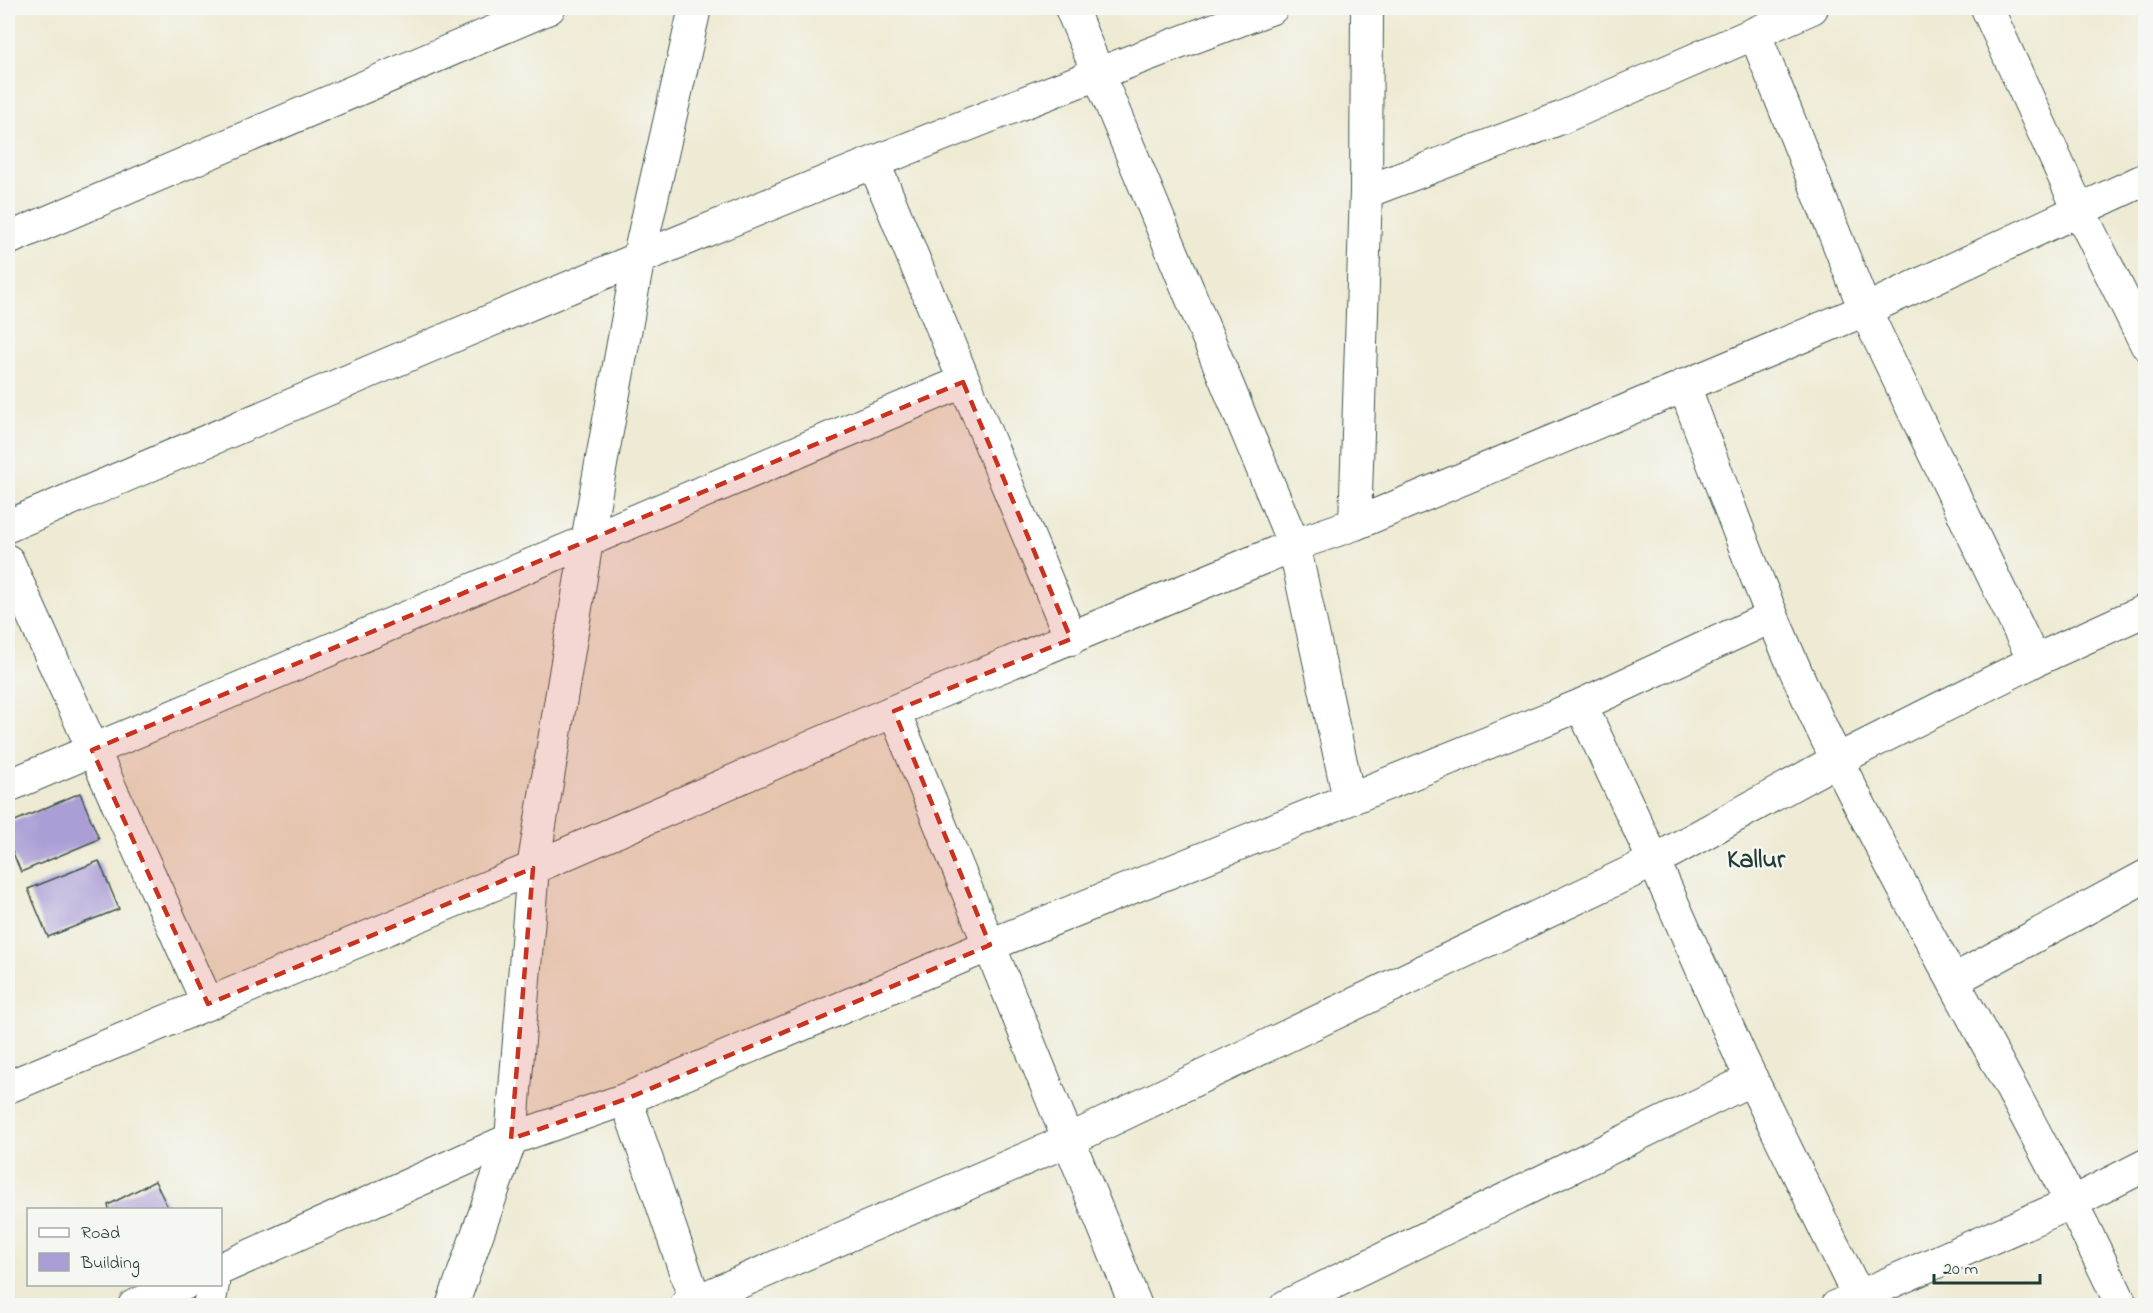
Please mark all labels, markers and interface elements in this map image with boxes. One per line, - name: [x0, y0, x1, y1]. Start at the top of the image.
- district label: Kallur: [1727, 842, 1786, 880]
- legend: [27, 1208, 222, 1286]
- text: Road: [81, 1221, 120, 1247]
- scale bar: [1934, 1247, 2040, 1285]
- text: Building: [80, 1251, 140, 1278]
- text: 20 m: [1943, 1257, 1978, 1283]

